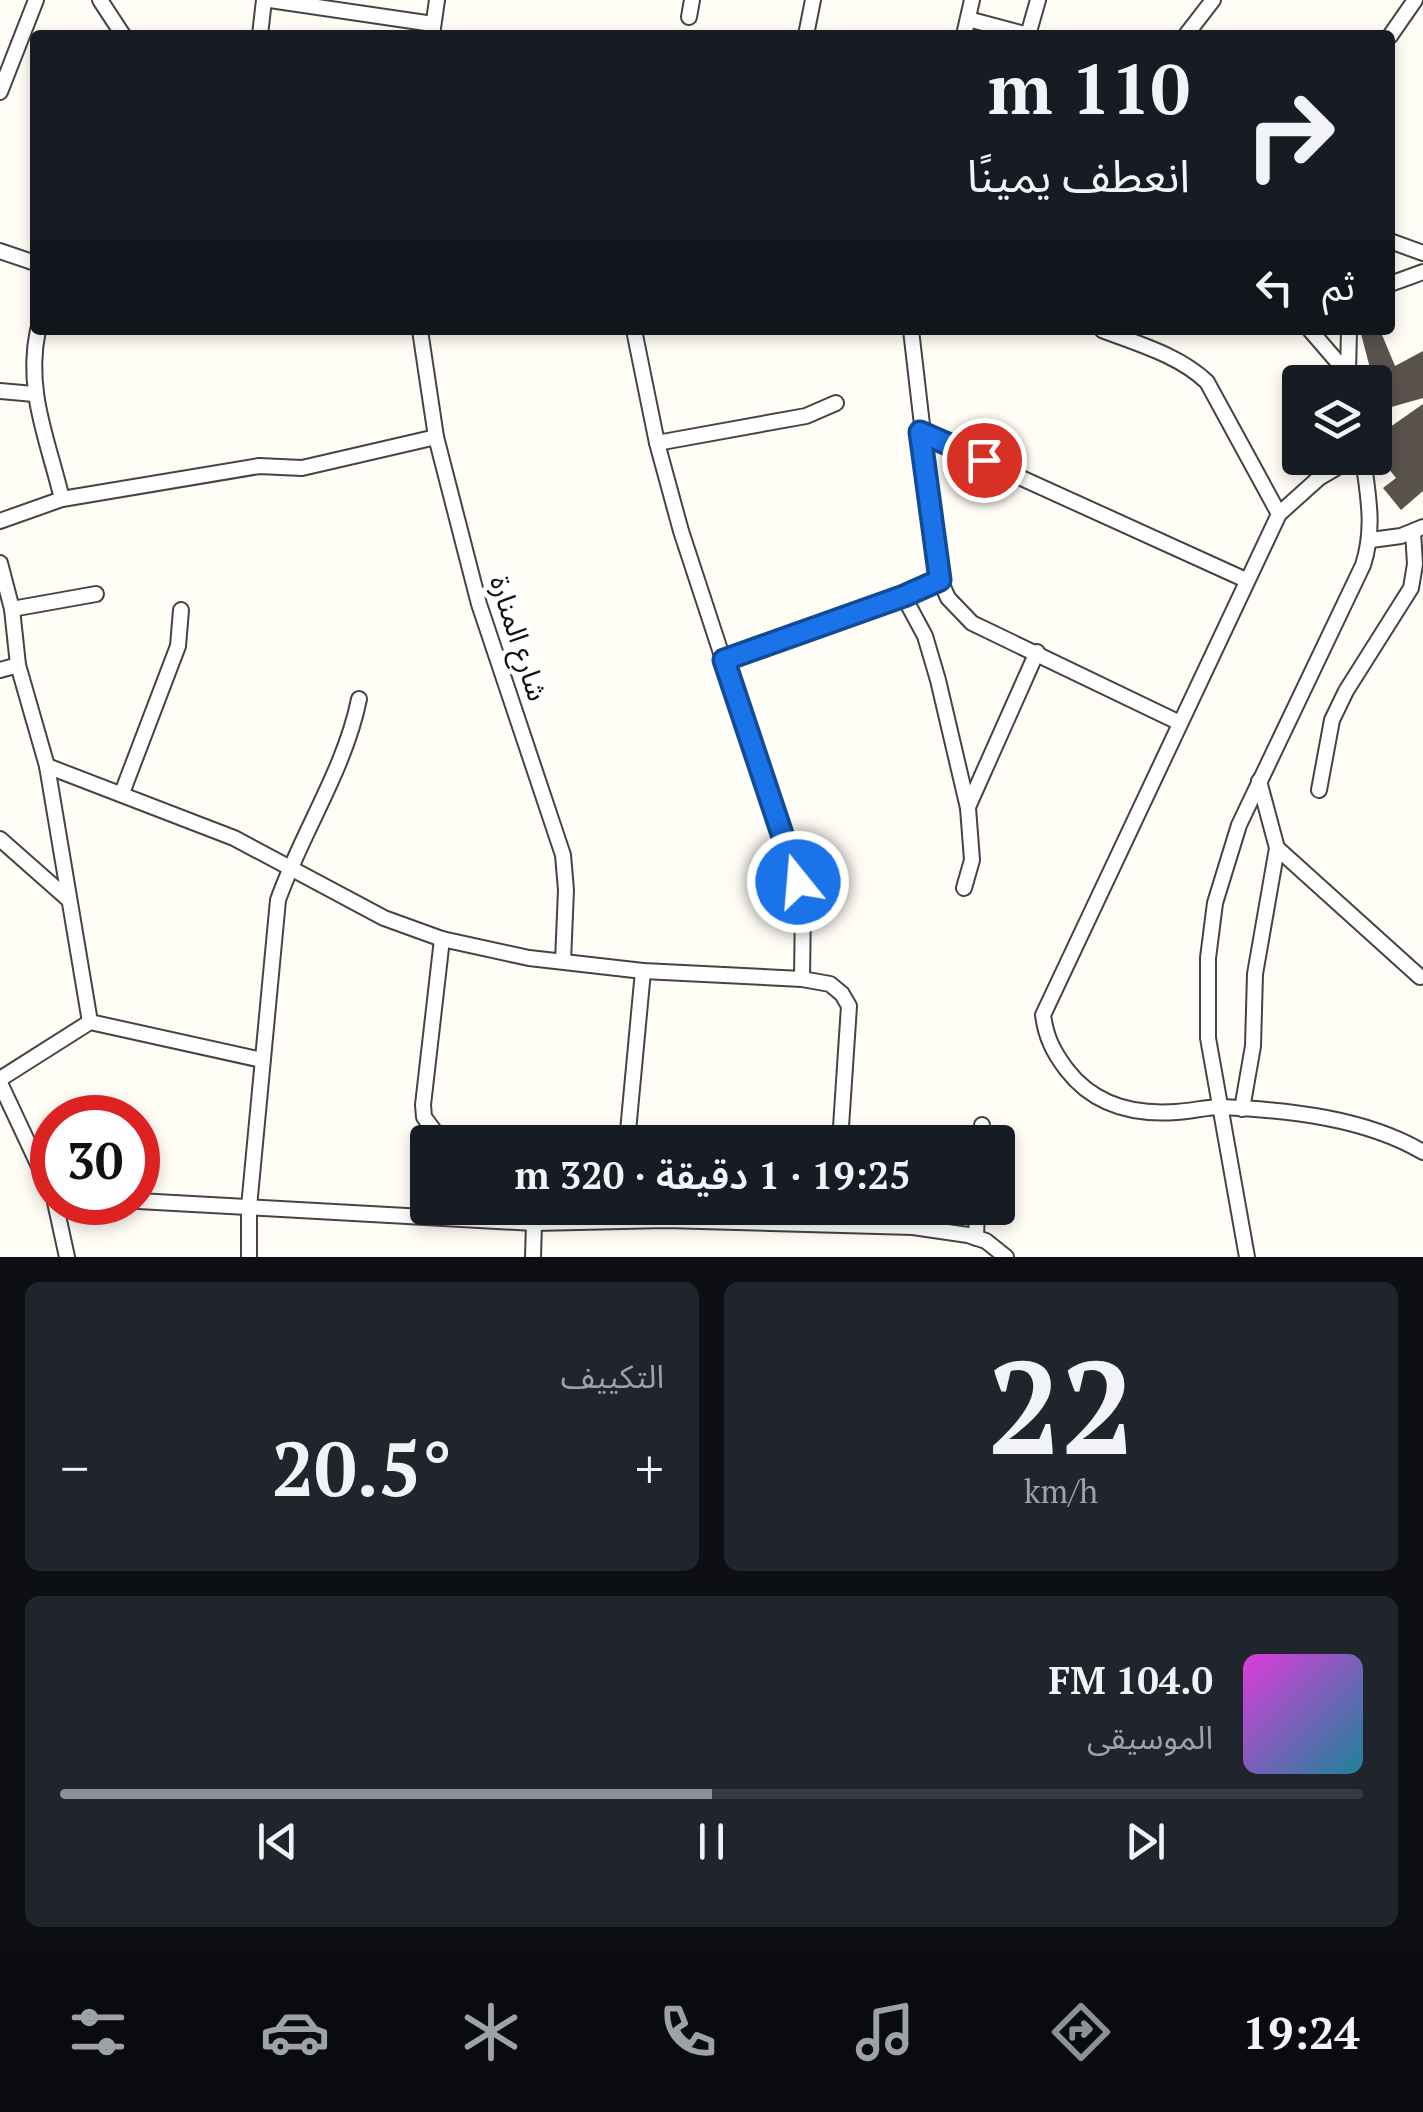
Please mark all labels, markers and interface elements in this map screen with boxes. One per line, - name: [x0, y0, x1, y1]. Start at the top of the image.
- text: 110 m: [988, 41, 1190, 134]
- icon: right: [1225, 70, 1355, 200]
- text: انعطف يمينًا: [967, 145, 1190, 205]
- icon: left: [1247, 260, 1302, 315]
- text: ثم: [1322, 261, 1355, 311]
- map controls: [1282, 365, 1392, 475]
- button: layers: [1282, 365, 1392, 475]
- pin: [942, 418, 1027, 503]
- icon: arrive: [957, 433, 1012, 488]
- street label: شارع المنارة: [479, 570, 557, 706]
- position arrow: [746, 830, 850, 934]
- speed limit sign: 30: [30, 1095, 160, 1225]
- text: 19:25 · 1 دقيقة · 320 m: [514, 1150, 911, 1200]
- text: 22: [988, 1319, 1134, 1491]
- text: التكييف: [561, 1355, 664, 1397]
- text: 20.5°: [272, 1418, 452, 1517]
- text: −: [60, 1431, 89, 1504]
- text: +: [635, 1431, 664, 1504]
- text: km/h: [1024, 1470, 1098, 1512]
- text: 104.0 FM: [1048, 1655, 1213, 1705]
- text: الموسيقى: [1087, 1716, 1213, 1758]
- icon: previous: [250, 1814, 305, 1869]
- icon: pause: [684, 1814, 739, 1869]
- icon: next: [1118, 1814, 1173, 1869]
- icon: filters: [63, 1997, 133, 2067]
- icon: car: [260, 1997, 330, 2067]
- icon: climate: [456, 1997, 526, 2067]
- icon: phone: [653, 1997, 723, 2067]
- icon: music: [850, 1997, 920, 2067]
- icon: directions: [1046, 1997, 1116, 2067]
- text: 19:24: [1243, 2002, 1360, 2062]

